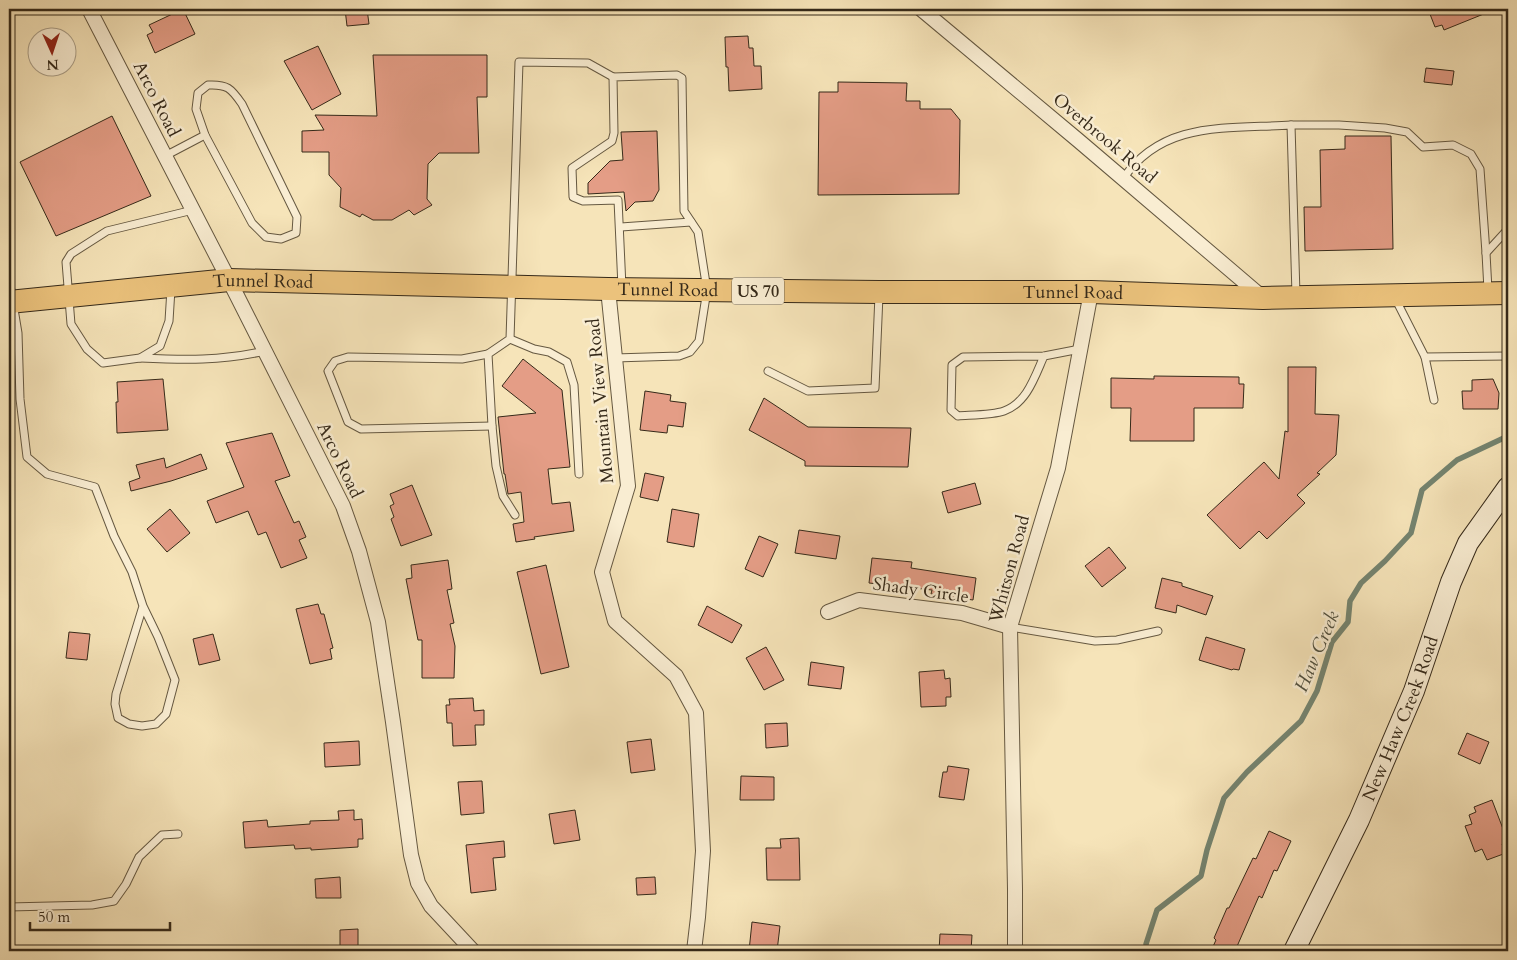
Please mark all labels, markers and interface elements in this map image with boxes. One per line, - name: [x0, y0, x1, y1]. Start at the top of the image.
- north arrow: [28, 28, 78, 78]
- text: N: [46, 55, 59, 74]
- street label: Arco Road: [127, 57, 186, 142]
- street label: Overbrook Road: [1047, 87, 1162, 190]
- street label: Tunnel Road: [211, 268, 314, 295]
- street label: Tunnel Road: [617, 277, 719, 303]
- road number: US 70: [732, 278, 784, 304]
- street label: Tunnel Road: [1022, 280, 1124, 306]
- street label: Mountain View Road: [581, 317, 620, 485]
- street label: Arco Road: [310, 418, 369, 503]
- street label: Whitson Road: [983, 512, 1036, 627]
- street label: Shady Circle: [871, 571, 971, 610]
- water label: Haw Creek: [1288, 606, 1346, 696]
- street label: New Haw Creek Road: [1357, 632, 1445, 805]
- scale bar: [30, 900, 170, 932]
- text: 50 m: [38, 907, 70, 927]

